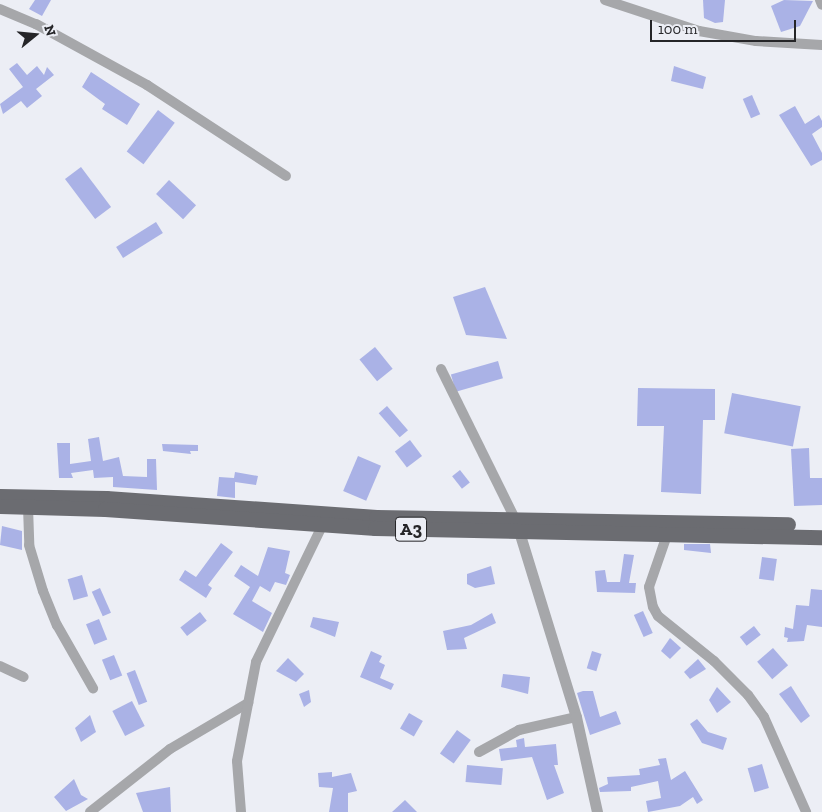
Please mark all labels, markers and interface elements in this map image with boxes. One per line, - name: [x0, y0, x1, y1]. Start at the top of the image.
- north arrow: [10, 10, 60, 60]
- scale bar: [652, 10, 798, 42]
- text: 100 m: [658, 20, 697, 38]
- text: N: [40, 23, 60, 38]
- road number: A3: [395, 514, 427, 544]

